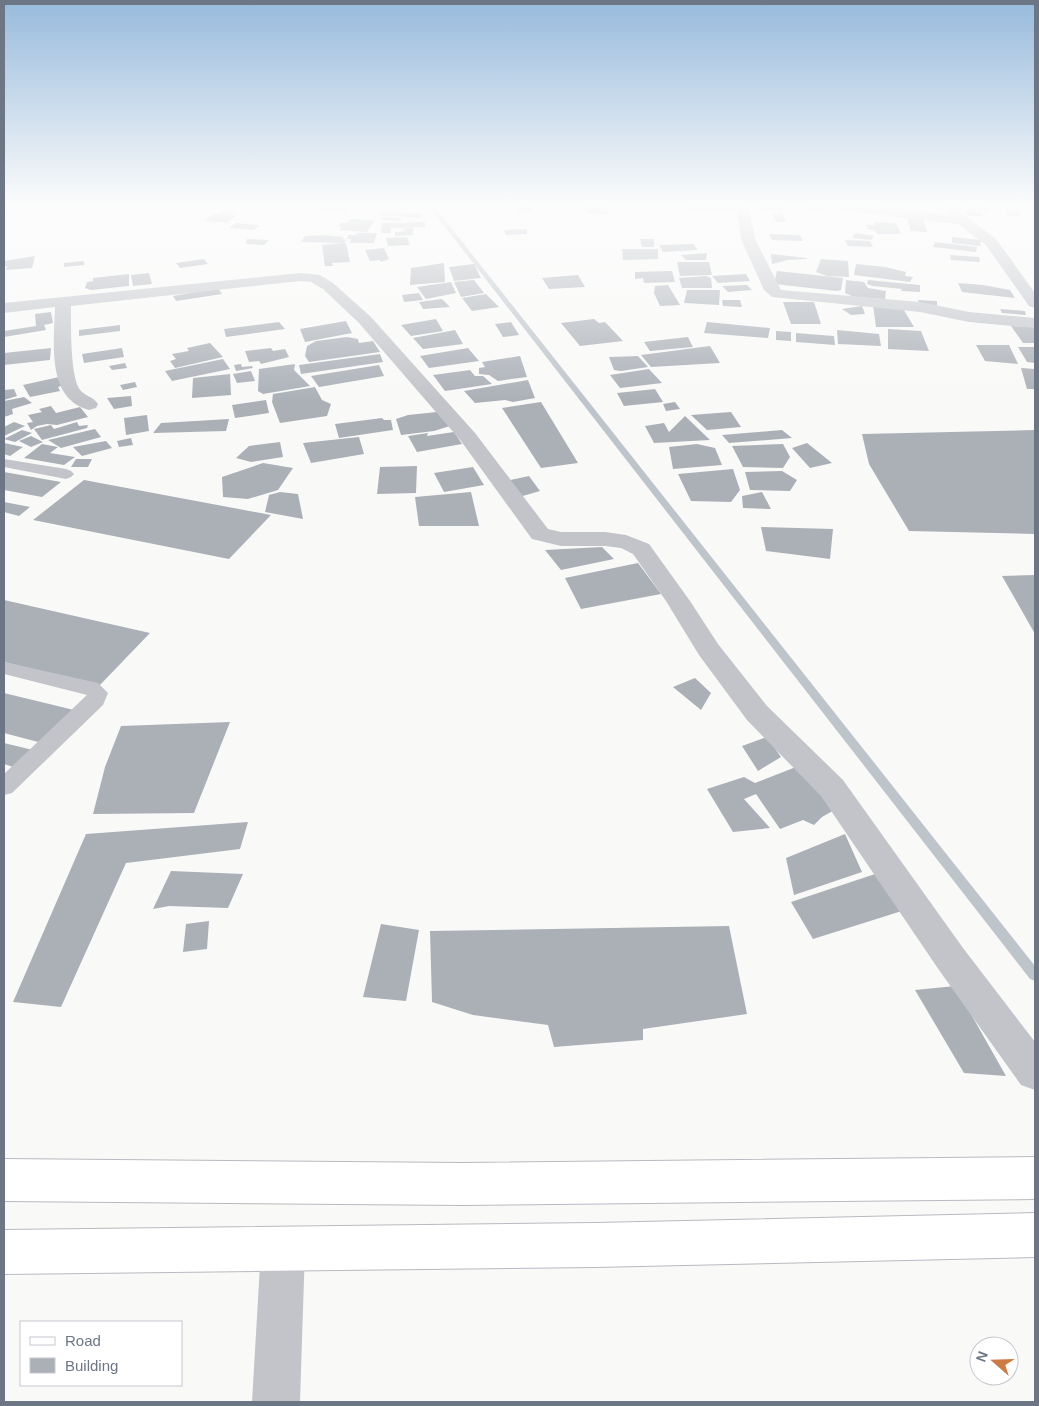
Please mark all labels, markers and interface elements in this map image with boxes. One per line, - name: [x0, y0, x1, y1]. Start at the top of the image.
- legend: [20, 1321, 182, 1386]
- text: Road: [65, 1332, 101, 1349]
- north arrow: [969, 1336, 1019, 1386]
- text: N: [973, 1349, 991, 1364]
- text: Building: [65, 1357, 118, 1374]

